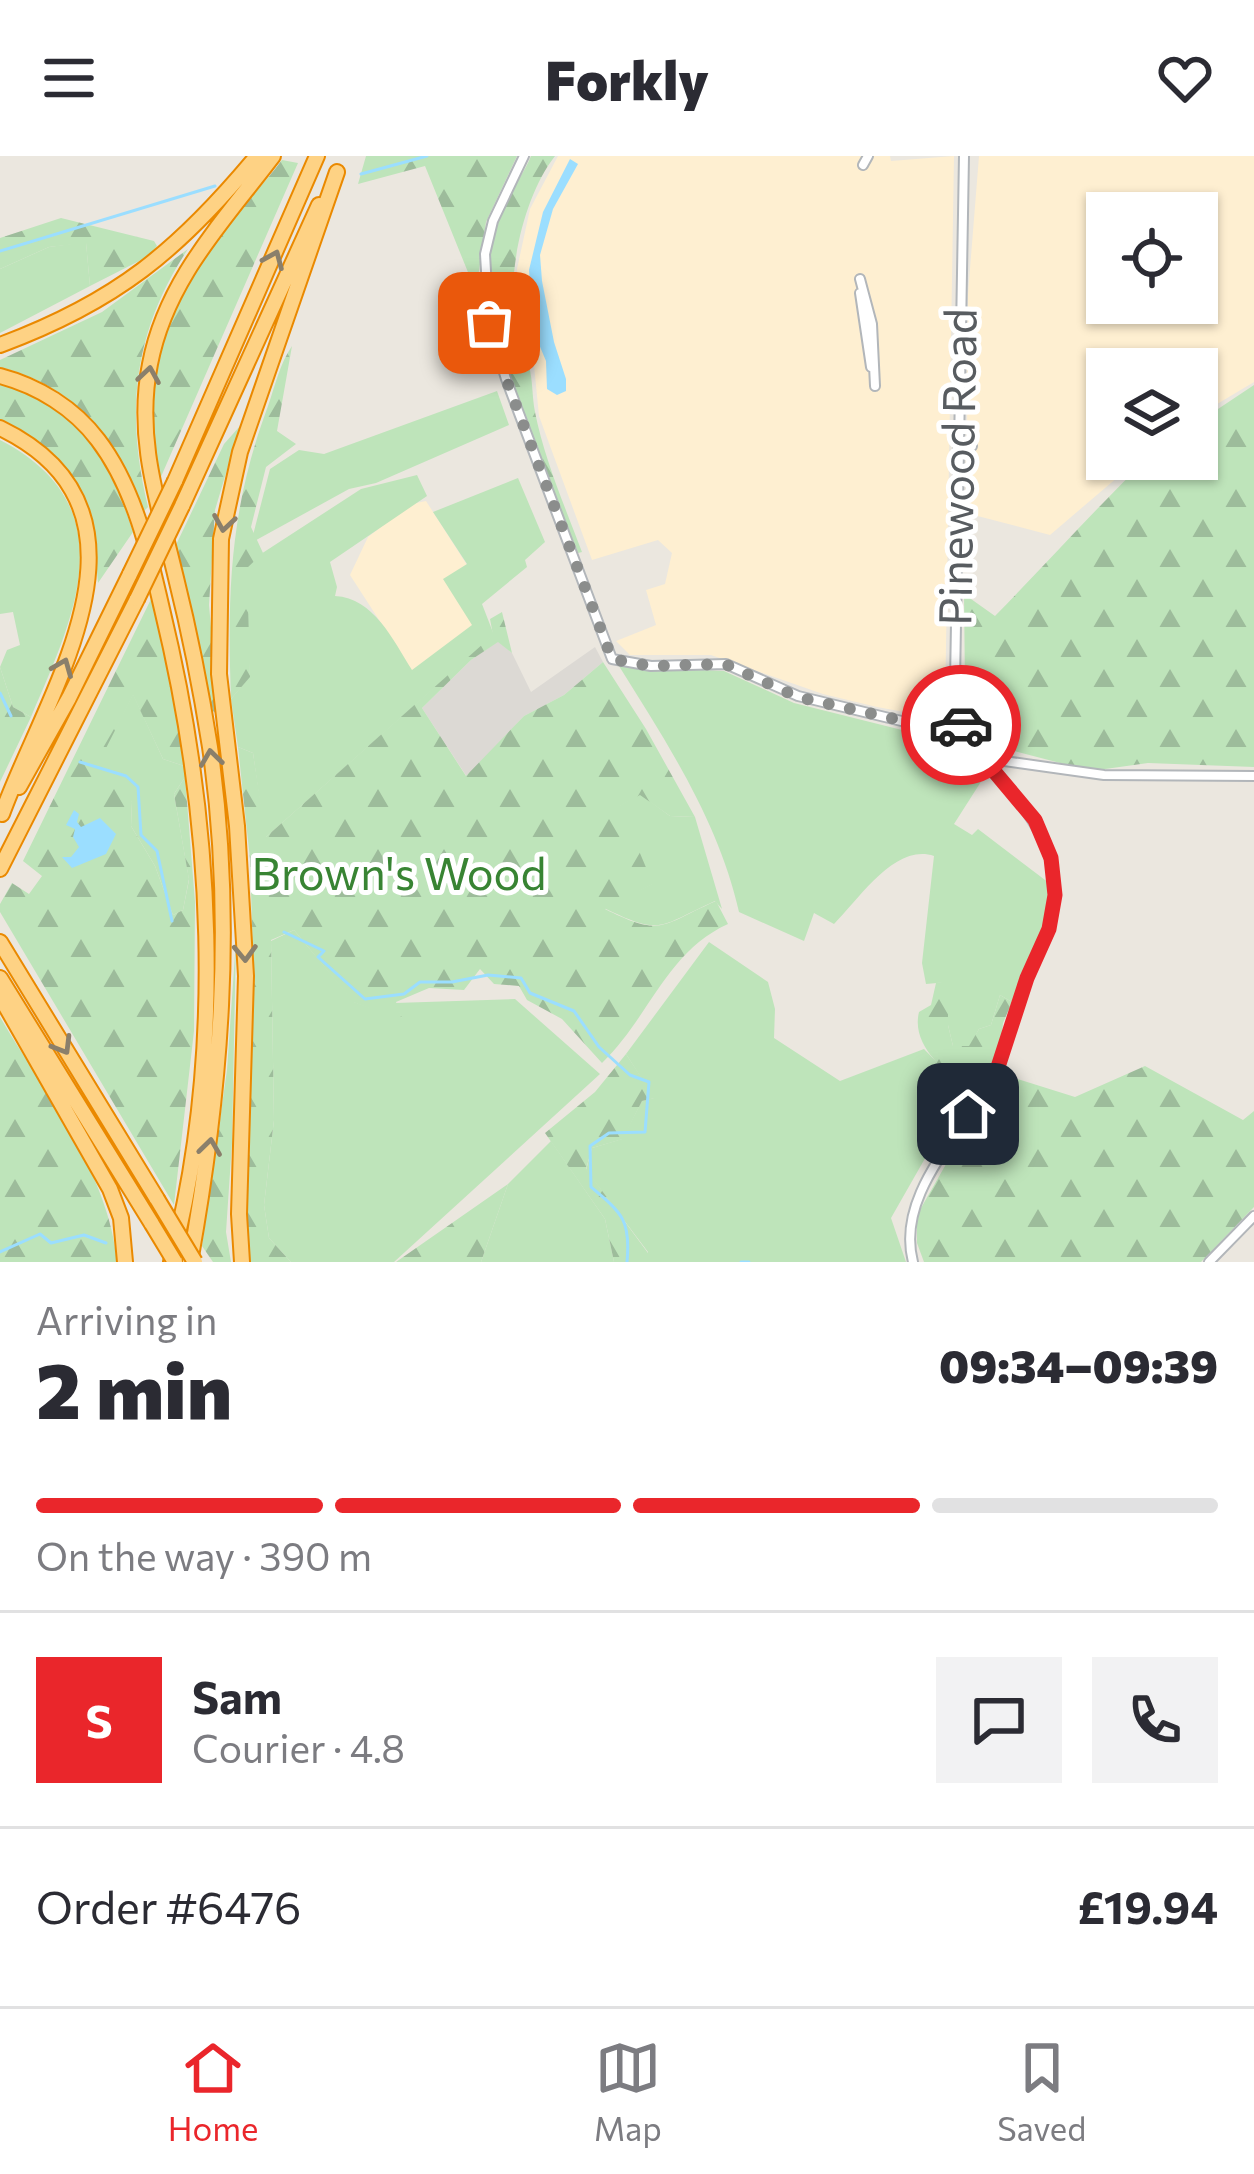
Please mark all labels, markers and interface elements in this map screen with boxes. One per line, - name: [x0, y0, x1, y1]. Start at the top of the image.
- icon: menu: [36, 45, 102, 111]
- text: Forkly: [545, 45, 709, 111]
- icon: heart: [1152, 45, 1218, 111]
- map controls: [1086, 192, 1218, 480]
- button: locate: [1086, 192, 1218, 324]
- one-way arrow: [260, 250, 284, 271]
- pin: [438, 272, 540, 374]
- icon: bag: [456, 290, 522, 356]
- street label: Pinewood Road: [925, 308, 986, 626]
- button: layers: [1086, 348, 1218, 480]
- one-way arrow: [135, 366, 160, 386]
- one-way arrow: [213, 512, 238, 532]
- one-way arrow: [49, 658, 73, 679]
- courier: [901, 665, 1021, 785]
- icon: car: [928, 692, 994, 758]
- one-way arrow: [199, 748, 225, 768]
- park label: Brown's Wood: [252, 844, 546, 899]
- one-way arrow: [232, 944, 258, 963]
- one-way arrow: [49, 1033, 71, 1055]
- pin: [917, 1063, 1019, 1165]
- icon: home: [935, 1081, 1001, 1147]
- one-way arrow: [196, 1137, 222, 1157]
- text: Arriving in: [36, 1295, 217, 1343]
- text: 09:34–09:39: [939, 1337, 1218, 1392]
- text: 2 min: [36, 1340, 232, 1435]
- text: On the way · 390 m: [36, 1531, 372, 1579]
- button: chat: [936, 1657, 1062, 1783]
- button: phone: [1092, 1657, 1218, 1783]
- text: Sam: [192, 1668, 282, 1723]
- text: S: [85, 1692, 113, 1747]
- text: Courier · 4.8: [192, 1723, 405, 1771]
- text: Order #6476: [36, 1878, 301, 1933]
- text: £19.94: [1077, 1878, 1218, 1933]
- tab: Home: [168, 2035, 258, 2148]
- tab: Map: [594, 2035, 662, 2148]
- tab: Saved: [997, 2035, 1086, 2148]

